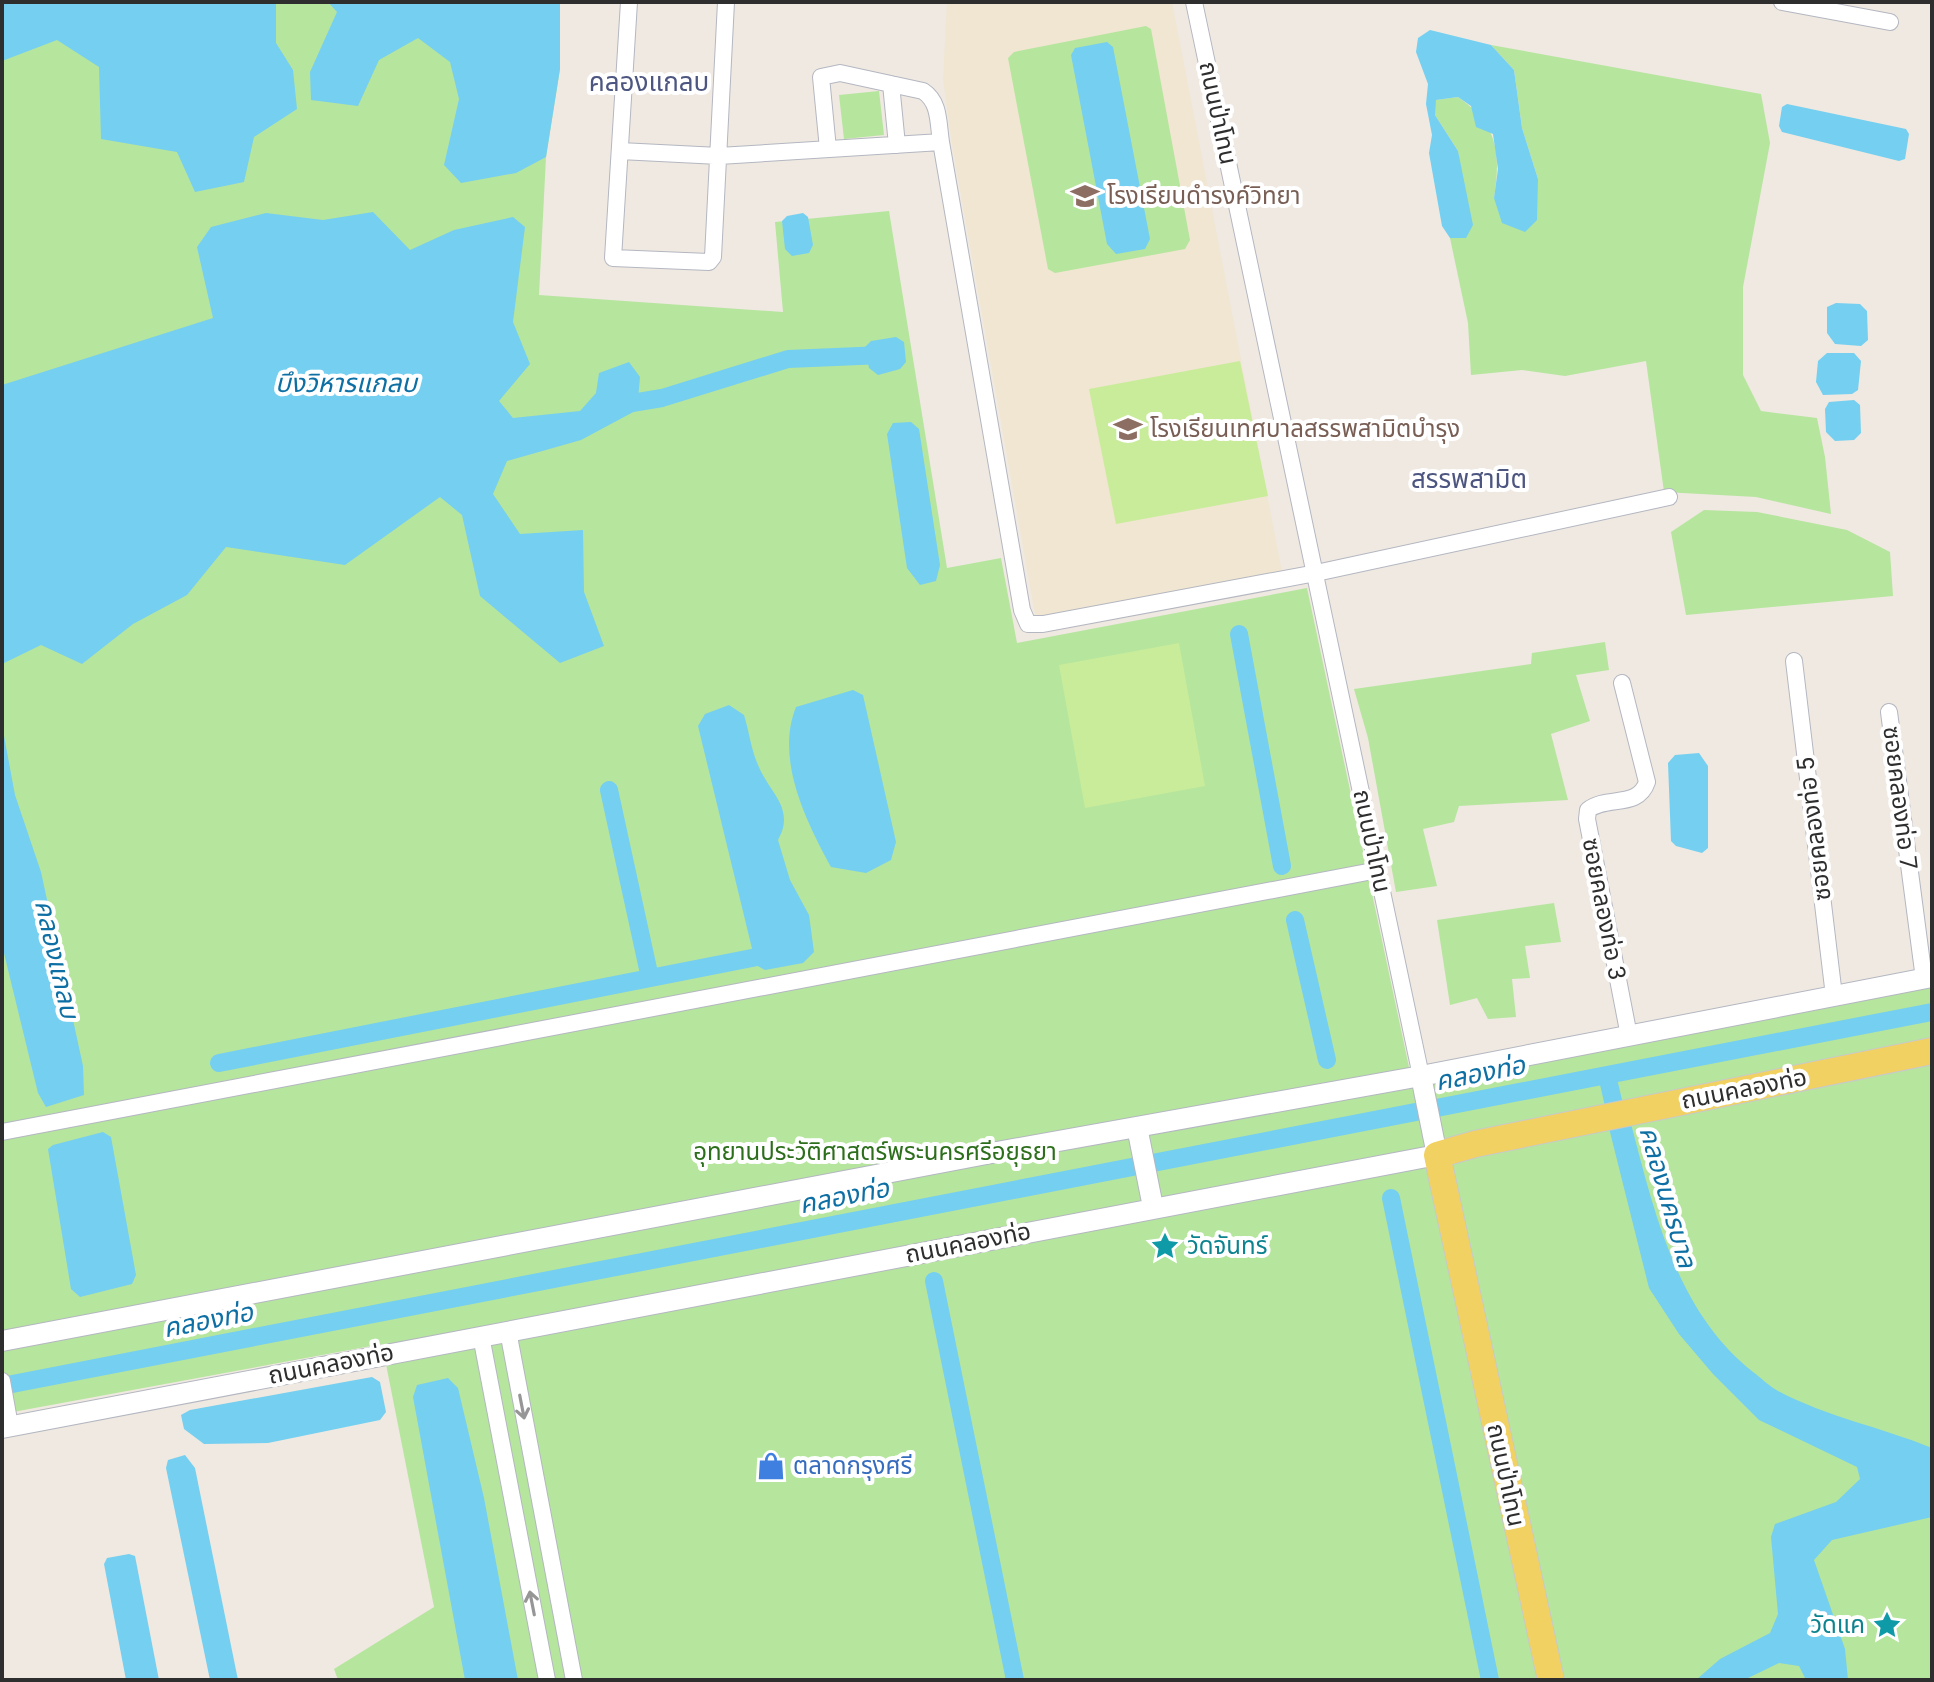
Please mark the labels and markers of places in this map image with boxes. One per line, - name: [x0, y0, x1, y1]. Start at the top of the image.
- school or university icon: โรงเรียนดำรงค์วิทยา: [1070, 181, 1100, 211]
- place label: โรงเรียนดำรงค์วิทยา: [1107, 182, 1301, 210]
- school or university icon: โรงเรียนเทศบาลสรรพสามิตบำรุง: [1113, 414, 1143, 444]
- place label: โรงเรียนเทศบาลสรรพสามิตบำรุง: [1150, 415, 1460, 444]
- place icon: วัดจันทร์: [1150, 1231, 1180, 1261]
- place label: วัดจันทร์: [1187, 1232, 1269, 1260]
- shop icon: ตลาดกรุงศรี: [756, 1451, 786, 1481]
- place label: ตลาดกรุงศรี: [793, 1452, 912, 1481]
- place icon: วัดแค: [1872, 1610, 1902, 1640]
- place label: วัดแค: [1810, 1611, 1865, 1639]

